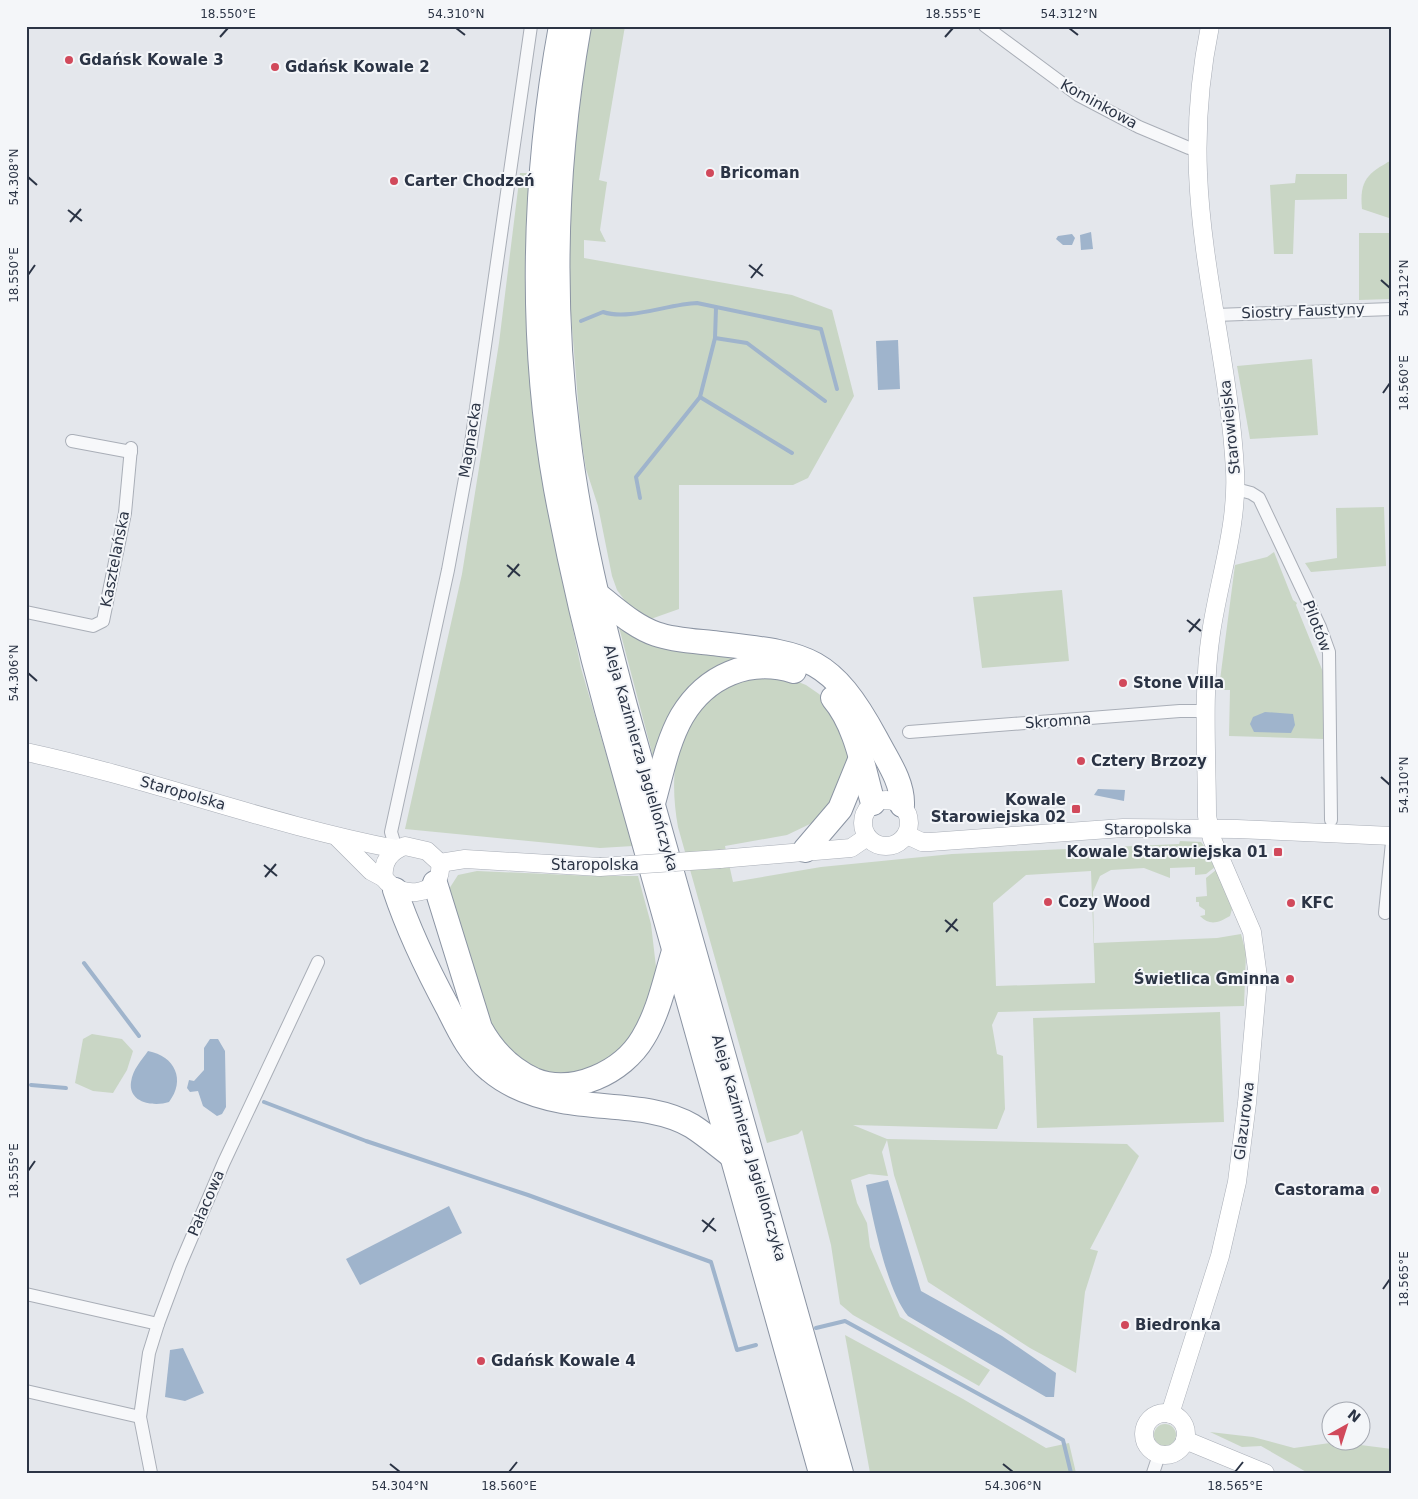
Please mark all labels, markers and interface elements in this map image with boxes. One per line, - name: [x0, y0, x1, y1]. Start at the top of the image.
- text: 18.550°E: [200, 7, 256, 21]
- text: 54.310°N: [428, 7, 484, 21]
- text: 18.555°E: [925, 7, 981, 21]
- text: 54.312°N: [1041, 7, 1097, 21]
- place label: Gdańsk Kowale 3: [79, 51, 224, 69]
- marker: Gdańsk Kowale 3: [63, 54, 75, 66]
- place label: Gdańsk Kowale 2: [285, 58, 430, 76]
- marker: Gdańsk Kowale 2: [269, 61, 281, 73]
- street label: Kominkowa: [1057, 75, 1141, 133]
- text: 54.308°N: [7, 149, 21, 205]
- place label: Bricoman: [720, 164, 800, 182]
- marker: Bricoman: [704, 167, 716, 179]
- place label: Carter Chodzeń: [404, 172, 535, 190]
- marker: Carter Chodzeń: [388, 175, 400, 187]
- text: 18.550°E: [7, 247, 21, 303]
- text: 54.312°N: [1397, 260, 1411, 316]
- street label: Siostry Faustyny: [1241, 300, 1365, 322]
- text: 18.560°E: [1397, 355, 1411, 411]
- street label: Starowiejska: [1216, 379, 1244, 475]
- street label: Magnacka: [455, 401, 485, 479]
- street label: Kasztelańska: [97, 509, 133, 609]
- street label: Pilotów: [1299, 598, 1335, 654]
- street label: Aleja Kazimierza Jagiellończyka: [600, 643, 682, 873]
- text: 54.306°N: [7, 645, 21, 701]
- place label: Stone Villa: [1133, 674, 1224, 692]
- marker: Stone Villa: [1117, 677, 1129, 689]
- street label: Skromna: [1024, 710, 1092, 732]
- place label: Cztery Brzozy: [1091, 752, 1207, 770]
- marker: Cztery Brzozy: [1075, 755, 1087, 767]
- text: 54.310°N: [1397, 757, 1411, 813]
- street label: Staropolska: [138, 772, 228, 814]
- place label: Kowale Starowiejska 02: [931, 791, 1066, 826]
- marker: Kowale Starowiejska 02: [1070, 803, 1082, 815]
- street label: Staropolska: [1104, 819, 1192, 839]
- place label: Kowale Starowiejska 01: [1067, 843, 1268, 861]
- marker: Kowale Starowiejska 01: [1272, 846, 1284, 858]
- street label: Staropolska: [551, 856, 639, 874]
- place label: Cozy Wood: [1058, 893, 1150, 911]
- place label: KFC: [1301, 894, 1334, 912]
- marker: Cozy Wood: [1042, 896, 1054, 908]
- marker: KFC: [1285, 897, 1297, 909]
- place label: Świetlica Gminna: [1134, 969, 1280, 988]
- marker: Świetlica Gminna: [1284, 973, 1296, 985]
- street label: Aleja Kazimierza Jagiellończyka: [708, 1033, 790, 1263]
- street label: Glazurowa: [1230, 1081, 1258, 1161]
- text: 18.555°E: [7, 1143, 21, 1199]
- street label: Pałacowa: [184, 1167, 228, 1239]
- place label: Castorama: [1274, 1181, 1365, 1199]
- marker: Castorama: [1369, 1184, 1381, 1196]
- text: 18.565°E: [1397, 1251, 1411, 1307]
- place label: Biedronka: [1135, 1316, 1221, 1334]
- marker: Biedronka: [1119, 1319, 1131, 1331]
- place label: Gdańsk Kowale 4: [491, 1352, 636, 1370]
- marker: Gdańsk Kowale 4: [475, 1355, 487, 1367]
- north arrow: [1320, 1402, 1370, 1452]
- text: N: [1345, 1406, 1364, 1426]
- text: 54.304°N: [372, 1479, 428, 1493]
- text: 18.560°E: [481, 1479, 537, 1493]
- text: 54.306°N: [985, 1479, 1041, 1493]
- text: 18.565°E: [1207, 1479, 1263, 1493]

